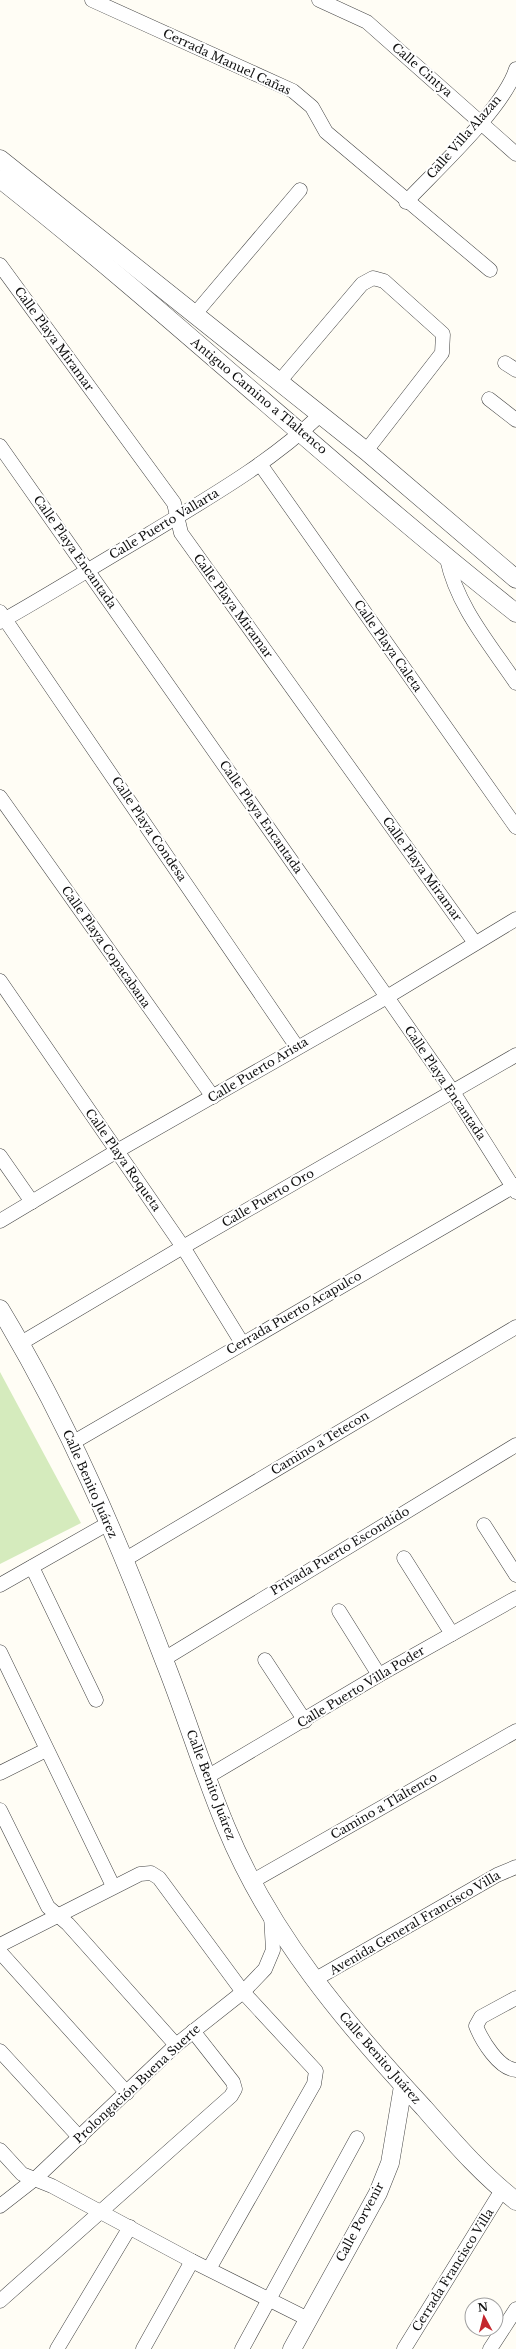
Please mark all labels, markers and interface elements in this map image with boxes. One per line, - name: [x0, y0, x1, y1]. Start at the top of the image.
- street label: Cerrada Manuel Cañas: [161, 25, 294, 98]
- street label: Calle Cintya: [389, 39, 456, 100]
- street label: Calle Villa Alazan: [423, 92, 504, 182]
- street label: Calle Playa Miramar: [12, 284, 97, 394]
- street label: Antiguo Camino a Tlaltenco: [187, 334, 331, 457]
- street label: Calle Puerto Vallarta: [106, 485, 221, 562]
- street label: Calle Playa Encantada: [31, 492, 120, 611]
- street label: Calle Playa Miramar: [191, 551, 276, 661]
- street label: Calle Playa Caleta: [351, 597, 426, 695]
- street label: Calle Playa Encantada: [217, 757, 306, 876]
- street label: Calle Playa Condesa: [109, 773, 190, 884]
- street label: Calle Playa Miramar: [380, 814, 465, 924]
- street label: Calle Playa Copacabana: [59, 883, 154, 1011]
- street label: Calle Playa Encantada: [402, 1023, 489, 1143]
- street label: Calle Puerto Arista: [205, 1034, 311, 1105]
- street label: Calle Playa Roqueta: [82, 1106, 165, 1214]
- street label: Calle Puerto Oro: [219, 1165, 317, 1230]
- street label: Cerrada Puerto Acapulco: [224, 1268, 364, 1357]
- street label: Camino a Tetecon: [268, 1407, 371, 1478]
- street label: Calle Benito Juárez: [60, 1427, 121, 1541]
- street label: Privada Puerto Escondido: [268, 1503, 412, 1598]
- street label: Calle Puerto Villa Poder: [294, 1642, 427, 1731]
- street label: Calle Benito Juárez: [184, 1728, 240, 1842]
- street label: Camino a Tlaltenco: [328, 1769, 440, 1842]
- street label: Avenida General Francisco Villa: [326, 1867, 503, 1978]
- street label: Calle Benito Juárez: [336, 2009, 425, 2107]
- street label: Prolongación Buena Suerte: [70, 2021, 203, 2146]
- street label: Calle Porvenir: [332, 2179, 387, 2264]
- street label: Cerrada Francisco Villa: [409, 2205, 497, 2334]
- north arrow: [464, 2297, 504, 2337]
- text: N: [477, 2299, 489, 2315]

